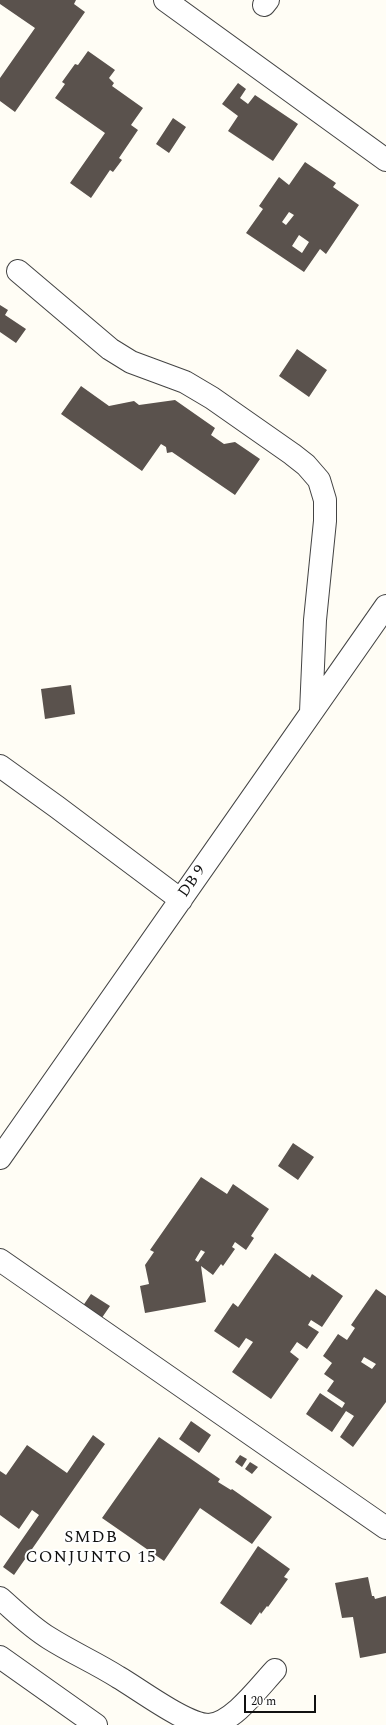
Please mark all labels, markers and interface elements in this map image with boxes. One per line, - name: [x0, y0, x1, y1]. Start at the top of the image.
- street label: DB 9: [175, 862, 211, 902]
- district label: SMDB CONJUNTO 15: [25, 1529, 157, 1569]
- scale bar: [246, 1687, 318, 1713]
- text: 20 m: [251, 1692, 276, 1711]

